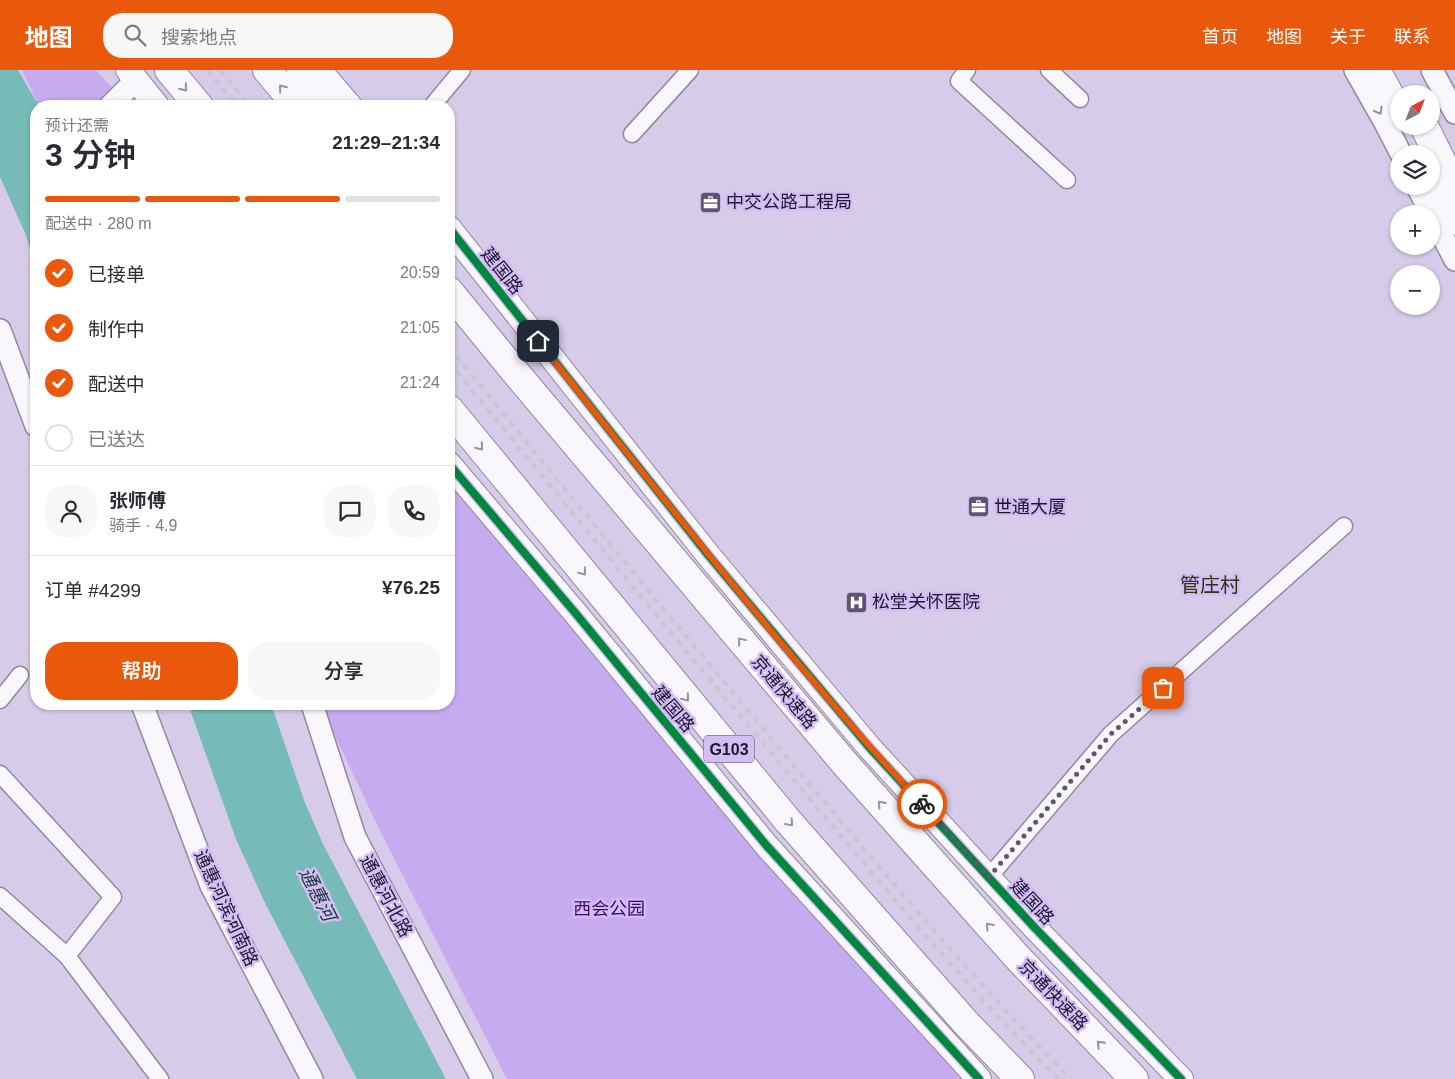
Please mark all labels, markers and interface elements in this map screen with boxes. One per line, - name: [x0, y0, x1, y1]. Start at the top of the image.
- search box: [103, 13, 453, 58]
- icon: search: [121, 21, 149, 49]
- text: 地图: [25, 24, 73, 51]
- text: 搜索地点: [161, 27, 237, 48]
- text: 首页: [1202, 27, 1238, 47]
- text: 地图: [1266, 27, 1302, 47]
- text: 关于: [1330, 27, 1366, 47]
- text: 联系: [1394, 27, 1430, 47]
- one-way arrow: [179, 82, 187, 91]
- one-way arrow: [279, 85, 288, 94]
- north arrow: [1390, 85, 1440, 135]
- map controls: [1390, 85, 1440, 315]
- one-way arrow: [1372, 106, 1382, 115]
- text: 预计还需: [45, 117, 109, 134]
- text: 21:29–21:34: [332, 132, 440, 153]
- text: 3 分钟: [45, 137, 136, 173]
- button: layers: [1390, 145, 1440, 195]
- office icon: 中交公路工程局: [698, 190, 722, 214]
- place label: 中交公路工程局: [726, 192, 852, 212]
- button: +: [1390, 205, 1440, 255]
- text: 配送中 · 280 m: [45, 215, 152, 232]
- street label: 建国路: [477, 244, 527, 298]
- icon: check: [45, 259, 73, 287]
- text: 已接单: [88, 264, 145, 285]
- text: 20:59: [400, 264, 440, 281]
- button: −: [1390, 265, 1440, 315]
- icon: check: [45, 314, 73, 342]
- text: 制作中: [88, 319, 145, 340]
- text: 21:05: [400, 319, 440, 336]
- pin: [517, 320, 559, 362]
- icon: home: [524, 327, 552, 355]
- icon: check: [45, 369, 73, 397]
- text: 配送中: [88, 374, 145, 395]
- text: 21:24: [400, 374, 440, 391]
- text: 已送达: [88, 429, 145, 450]
- one-way arrow: [474, 441, 483, 450]
- button: person: [45, 485, 97, 537]
- button: chat: [324, 485, 376, 537]
- button: phone: [388, 485, 440, 537]
- text: 张师傅: [109, 490, 166, 511]
- office icon: 世通大厦: [966, 495, 990, 519]
- place label: 世通大厦: [994, 497, 1066, 517]
- text: 骑手 · 4.9: [109, 517, 177, 534]
- one-way arrow: [578, 566, 586, 575]
- district label: 管庄村: [1180, 574, 1240, 596]
- text: ¥76.25: [382, 577, 440, 598]
- text: 订单 #4299: [45, 580, 141, 601]
- hospital icon: 松堂关怀医院: [844, 590, 868, 614]
- place label: 松堂关怀医院: [872, 592, 980, 612]
- one-way arrow: [738, 637, 747, 646]
- button: 帮助: [45, 642, 238, 700]
- button: 分享: [248, 642, 440, 700]
- street label: 京通快速路: [747, 651, 821, 733]
- pin: [1142, 667, 1184, 709]
- icon: bag: [1149, 674, 1177, 702]
- street label: 建国路: [648, 682, 698, 736]
- one-way arrow: [681, 692, 690, 701]
- road number: G103: [704, 736, 754, 762]
- courier: [897, 779, 947, 829]
- icon: bike: [908, 790, 936, 818]
- one-way arrow: [878, 801, 887, 810]
- one-way arrow: [784, 817, 793, 826]
- street label: 通惠河滨河南路: [190, 847, 262, 969]
- street label: 通惠河北路: [356, 852, 416, 940]
- water label: 通惠河: [295, 864, 342, 928]
- street label: 建国路: [1006, 875, 1058, 929]
- park label: 西会公园: [573, 899, 645, 919]
- one-way arrow: [986, 922, 995, 931]
- street label: 京通快速路: [1015, 956, 1091, 1034]
- one-way arrow: [1097, 1041, 1106, 1050]

